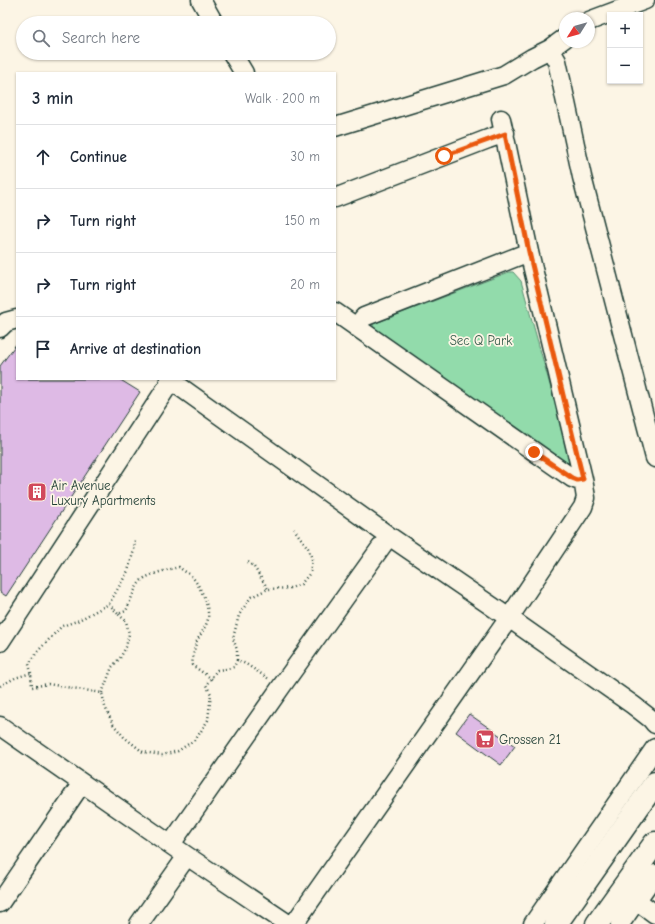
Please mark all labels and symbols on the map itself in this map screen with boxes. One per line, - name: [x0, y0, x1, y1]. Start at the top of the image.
- north arrow: [559, 12, 595, 48]
- route start: [435, 147, 453, 165]
- park label: Sec Q Park: [450, 333, 513, 348]
- route end: [525, 443, 543, 461]
- place label: Air Avenue Luxury Apartments: [51, 478, 156, 508]
- building icon: Air Avenue Luxury Apartments: [26, 481, 48, 503]
- supermarket icon: Grossen 21: [474, 728, 496, 750]
- place label: Grossen 21: [499, 732, 561, 747]

